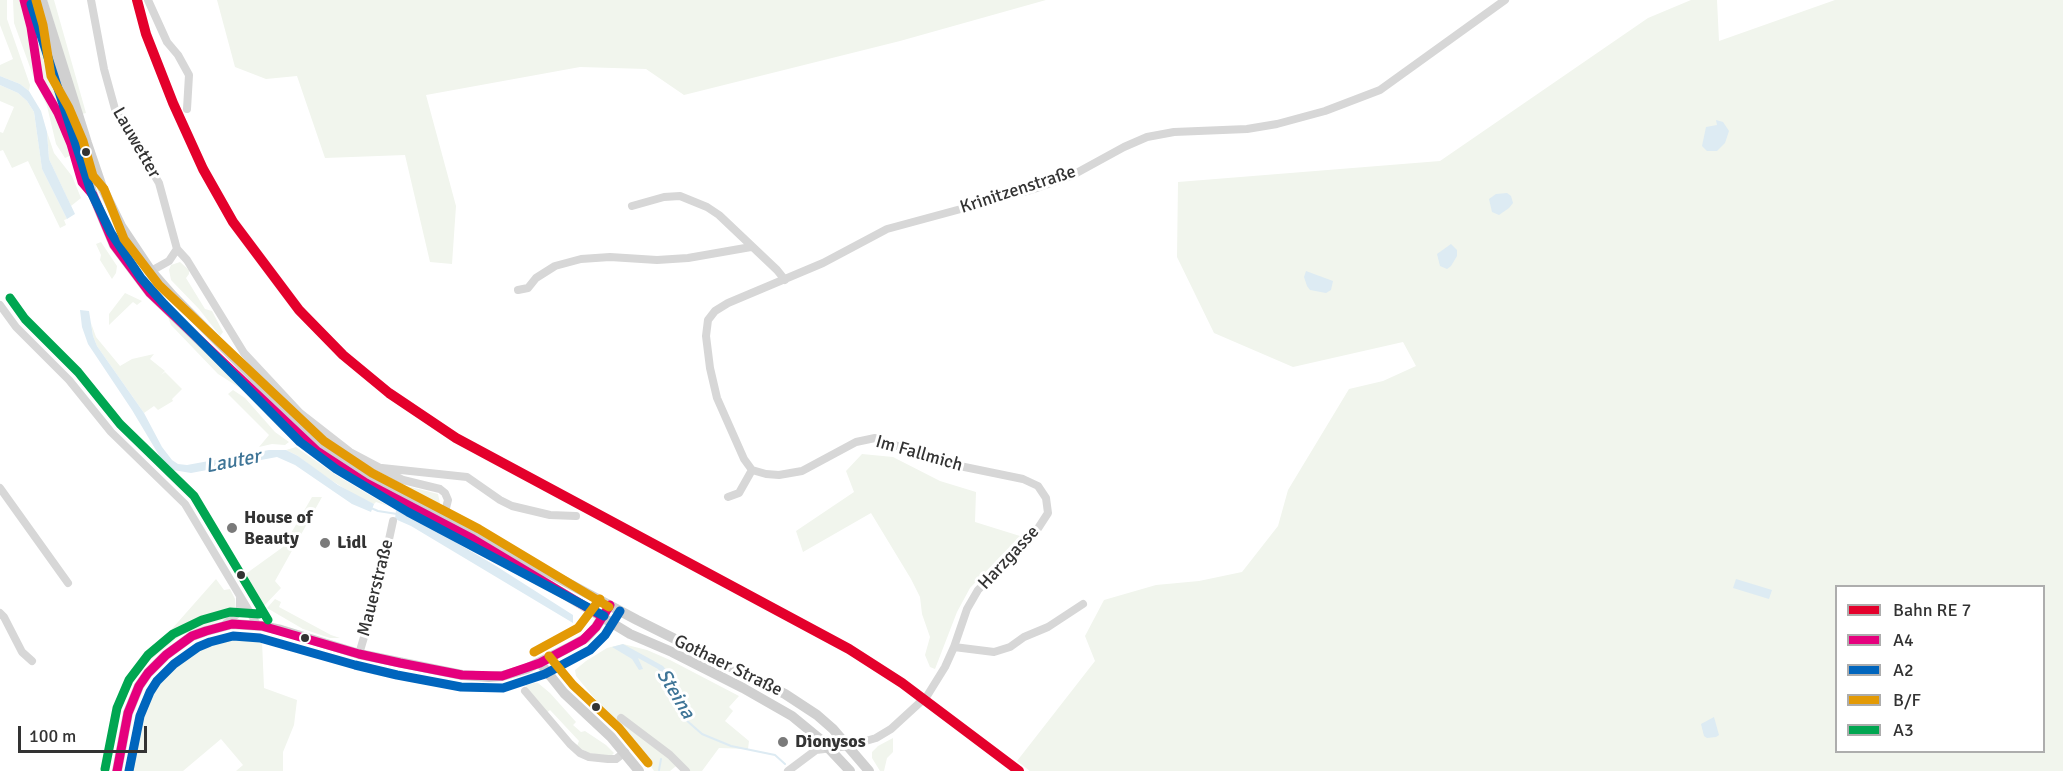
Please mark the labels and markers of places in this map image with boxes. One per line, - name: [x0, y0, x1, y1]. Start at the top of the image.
- unlabelled marker: [80, 146, 92, 158]
- place label: House of Beauty: [244, 507, 312, 550]
- marker: House of Beauty: [225, 521, 239, 535]
- place label: Lidl: [337, 532, 367, 554]
- marker: Lidl: [318, 536, 332, 550]
- unlabelled marker: [235, 569, 247, 581]
- unlabelled marker: [299, 632, 311, 644]
- unlabelled marker: [590, 701, 602, 713]
- place label: Dionysos: [795, 731, 866, 753]
- marker: Dionysos: [776, 735, 790, 749]

